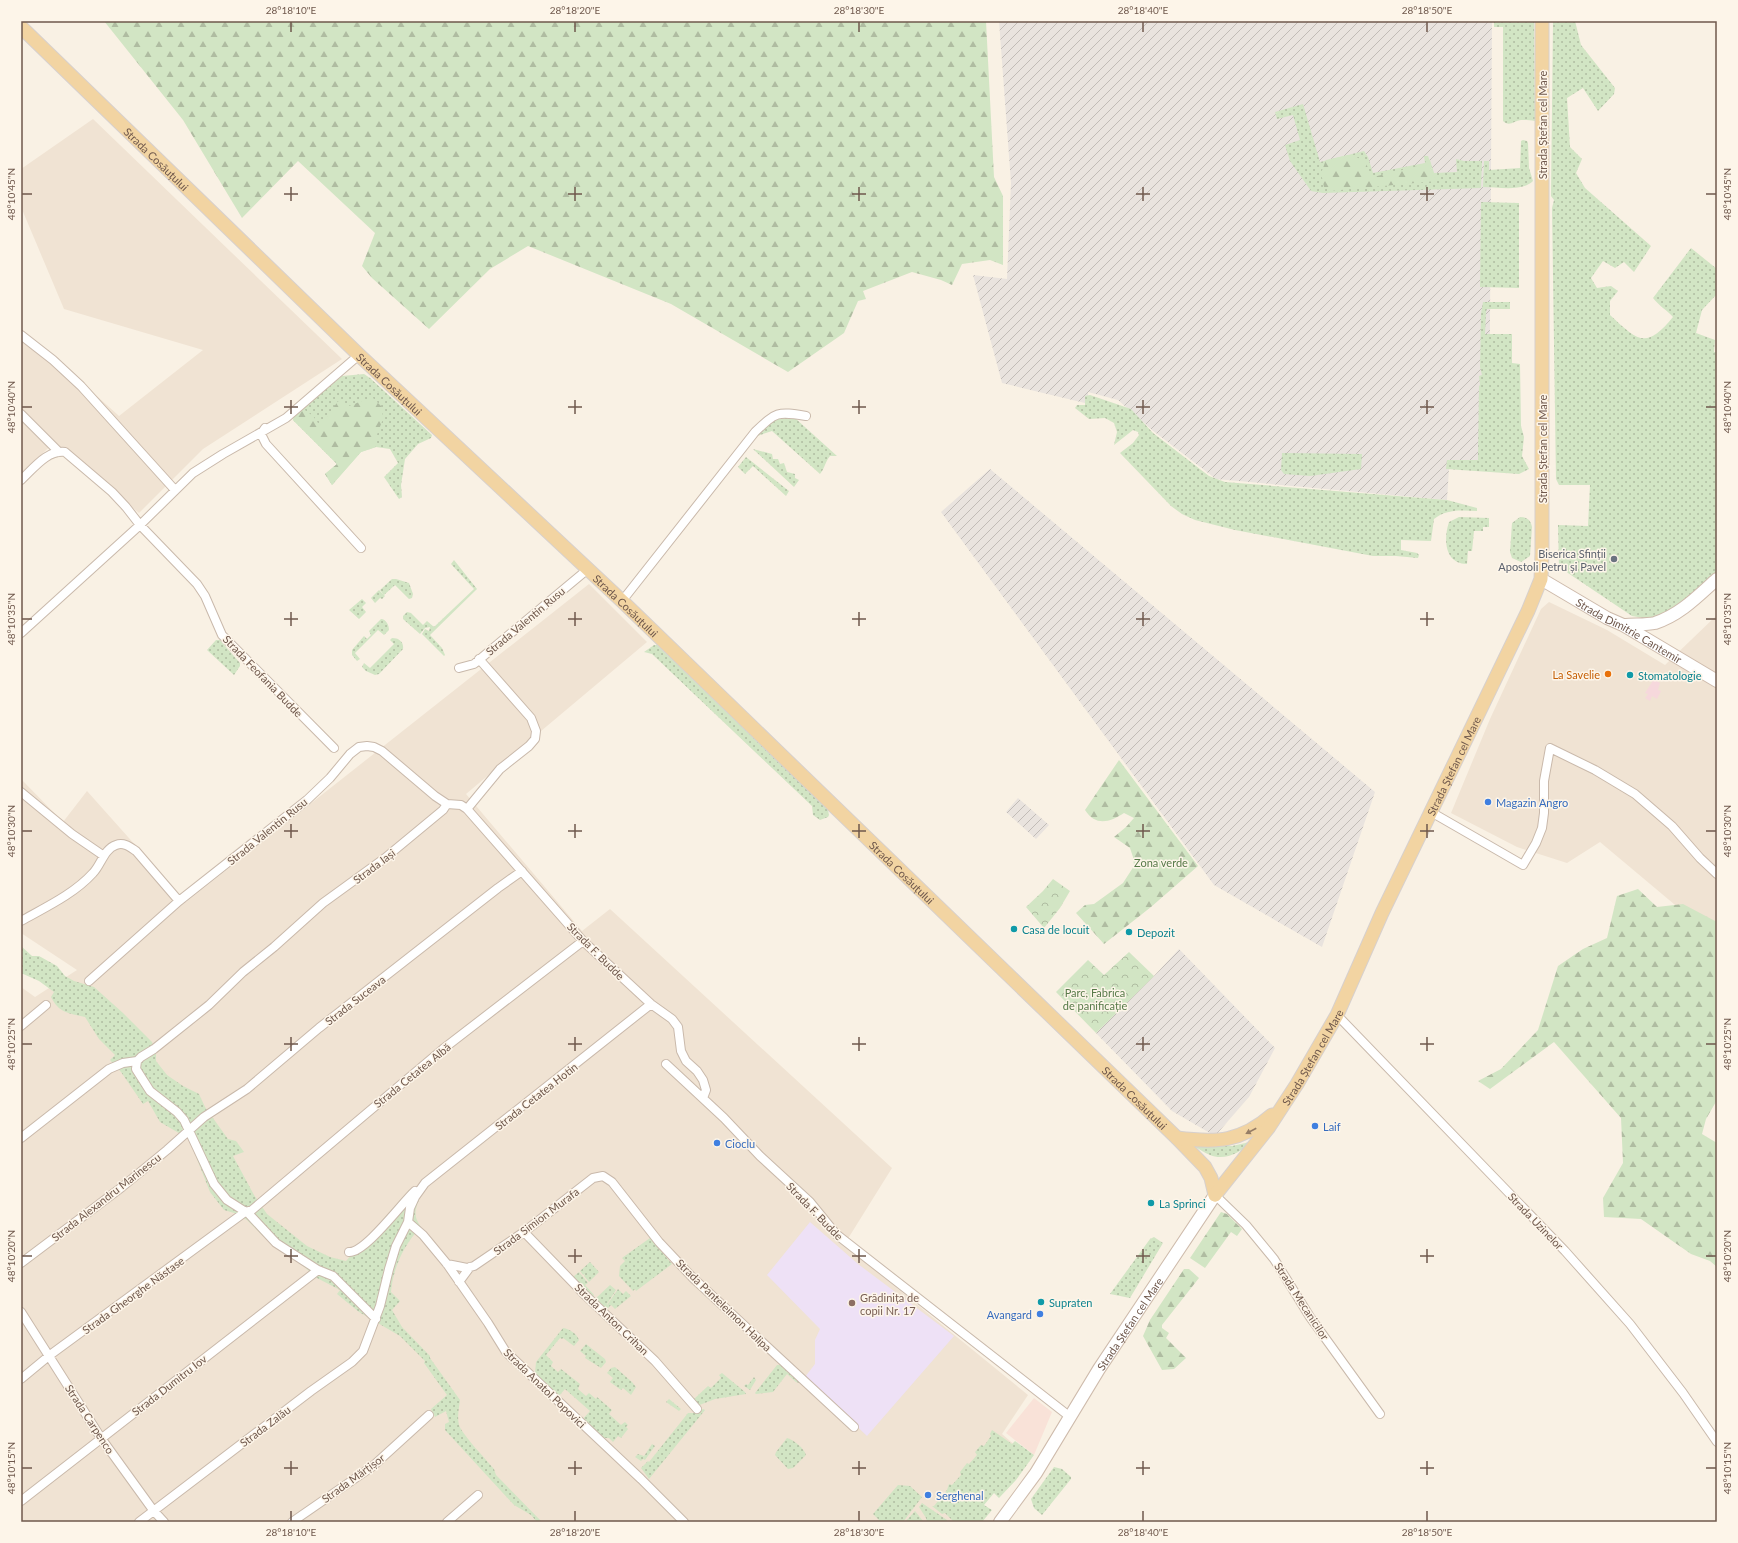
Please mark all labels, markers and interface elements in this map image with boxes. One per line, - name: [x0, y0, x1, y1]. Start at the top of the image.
- text: 28°18'10"E: [266, 4, 316, 16]
- text: 28°18'20"E: [550, 4, 600, 16]
- text: 28°18'30"E: [834, 4, 884, 16]
- text: 28°18'40"E: [1118, 4, 1168, 16]
- text: 28°18'50"E: [1402, 4, 1452, 16]
- street label: Strada Ștefan cel Mare: [1536, 71, 1549, 179]
- street label: Strada Cosăuțului: [122, 124, 192, 193]
- text: 48°10'45"N: [5, 168, 17, 220]
- text: 48°10'45"N: [1721, 168, 1733, 220]
- street label: Strada Cosăuțului: [354, 350, 425, 418]
- text: 48°10'40"N: [5, 381, 17, 433]
- text: 48°10'40"N: [1721, 381, 1733, 433]
- street label: Strada Ștefan cel Mare: [1536, 395, 1549, 503]
- place label: Biserica Sfinții Apostoli Petru și Pavel: [1498, 547, 1606, 573]
- marker: Biserica Sfinții Apostoli Petru și Pavel: [1609, 554, 1619, 564]
- street label: Strada Cosăuțului: [591, 571, 662, 640]
- street label: Strada Valentin Rusu: [483, 584, 567, 658]
- text: 48°10'35"N: [5, 593, 17, 645]
- text: 48°10'35"N: [1721, 593, 1733, 645]
- street label: Strada Dimitrie Cantemir: [1574, 595, 1685, 665]
- street label: Strada Feofania Budde: [221, 632, 306, 720]
- place label: La Savelie: [1552, 668, 1600, 681]
- marker: La Savelie: [1603, 669, 1613, 679]
- place label: Stomatologie: [1638, 669, 1702, 682]
- marker: Stomatologie: [1625, 670, 1635, 680]
- street label: Strada Ștefan cel Mare: [1424, 714, 1483, 817]
- street label: Strada Valentin Rusu: [224, 795, 310, 867]
- place label: Magazin Angro: [1496, 796, 1568, 809]
- marker: Magazin Angro: [1483, 797, 1493, 807]
- text: 48°10'30"N: [5, 805, 17, 857]
- text: 48°10'30"N: [1721, 805, 1733, 857]
- street label: Strada Cosăuțului: [867, 838, 937, 907]
- street label: Strada Iași: [350, 846, 398, 886]
- park label: Zona verde: [1134, 856, 1188, 869]
- street label: Strada F. Budde: [565, 920, 627, 982]
- place label: Casa de locuit: [1022, 923, 1090, 936]
- marker: Casa de locuit: [1009, 924, 1019, 934]
- place label: Depozit: [1137, 926, 1175, 939]
- marker: Depozit: [1124, 927, 1134, 937]
- street label: Strada Suceava: [322, 972, 388, 1028]
- park label: Parc, Fabrica de panificație: [1063, 986, 1127, 1012]
- street label: Strada Ștefan cel Mare: [1279, 1007, 1345, 1107]
- text: 48°10'25"N: [5, 1018, 17, 1070]
- text: 48°10'25"N: [1721, 1018, 1733, 1070]
- street label: Strada Cetatea Albă: [371, 1040, 453, 1110]
- street label: Strada Cetatea Hotin: [492, 1060, 580, 1132]
- street label: Strada Cosăuțului: [1100, 1063, 1170, 1132]
- place label: Laif: [1323, 1120, 1341, 1133]
- marker: Laif: [1310, 1121, 1320, 1131]
- one-way arrow: [1245, 1127, 1256, 1134]
- place label: Cioclu: [725, 1137, 755, 1150]
- marker: Cioclu: [712, 1138, 722, 1148]
- street label: Strada Alexandru Marinescu: [49, 1150, 163, 1244]
- street label: Strada F. Budde: [784, 1179, 846, 1243]
- street label: Strada Simion Murafa: [491, 1185, 581, 1257]
- street label: Strada Uzinelor: [1506, 1190, 1566, 1252]
- place label: La Sprinci: [1159, 1197, 1206, 1210]
- marker: La Sprinci: [1146, 1198, 1156, 1208]
- text: 48°10'20"N: [5, 1230, 17, 1282]
- text: 48°10'20"N: [1721, 1230, 1733, 1282]
- street label: Strada Gheorghe Năstase: [80, 1254, 187, 1336]
- street label: Strada Panteleimon Halipa: [674, 1256, 774, 1354]
- street label: Strada Mecanicilor: [1272, 1260, 1332, 1342]
- street label: Strada Ștefan cel Mare: [1094, 1275, 1165, 1372]
- street label: Strada Anton Crihan: [572, 1280, 652, 1358]
- place label: Grădinița de copii Nr. 17: [860, 1291, 919, 1317]
- place label: Supraten: [1049, 1296, 1092, 1309]
- marker: Supraten: [1036, 1297, 1046, 1307]
- marker: Grădinița de copii Nr. 17: [847, 1298, 857, 1308]
- place label: Avangard: [987, 1308, 1032, 1321]
- marker: Avangard: [1035, 1309, 1045, 1319]
- street label: Strada Anatol Popovici: [501, 1346, 589, 1431]
- street label: Strada Dumitru Iov: [129, 1352, 209, 1418]
- street label: Strada Carpenco: [63, 1382, 117, 1456]
- street label: Strada Zalău: [237, 1403, 293, 1449]
- text: 48°10'15"N: [5, 1442, 17, 1494]
- text: 48°10'15"N: [1721, 1442, 1733, 1494]
- street label: Strada Mărțișor: [319, 1451, 387, 1505]
- place label: Serghenal: [936, 1489, 984, 1502]
- marker: Serghenal: [923, 1490, 933, 1500]
- text: 28°18'10"E: [266, 1526, 316, 1538]
- text: 28°18'20"E: [550, 1526, 600, 1538]
- text: 28°18'30"E: [834, 1526, 884, 1538]
- text: 28°18'40"E: [1118, 1526, 1168, 1538]
- text: 28°18'50"E: [1402, 1526, 1452, 1538]

